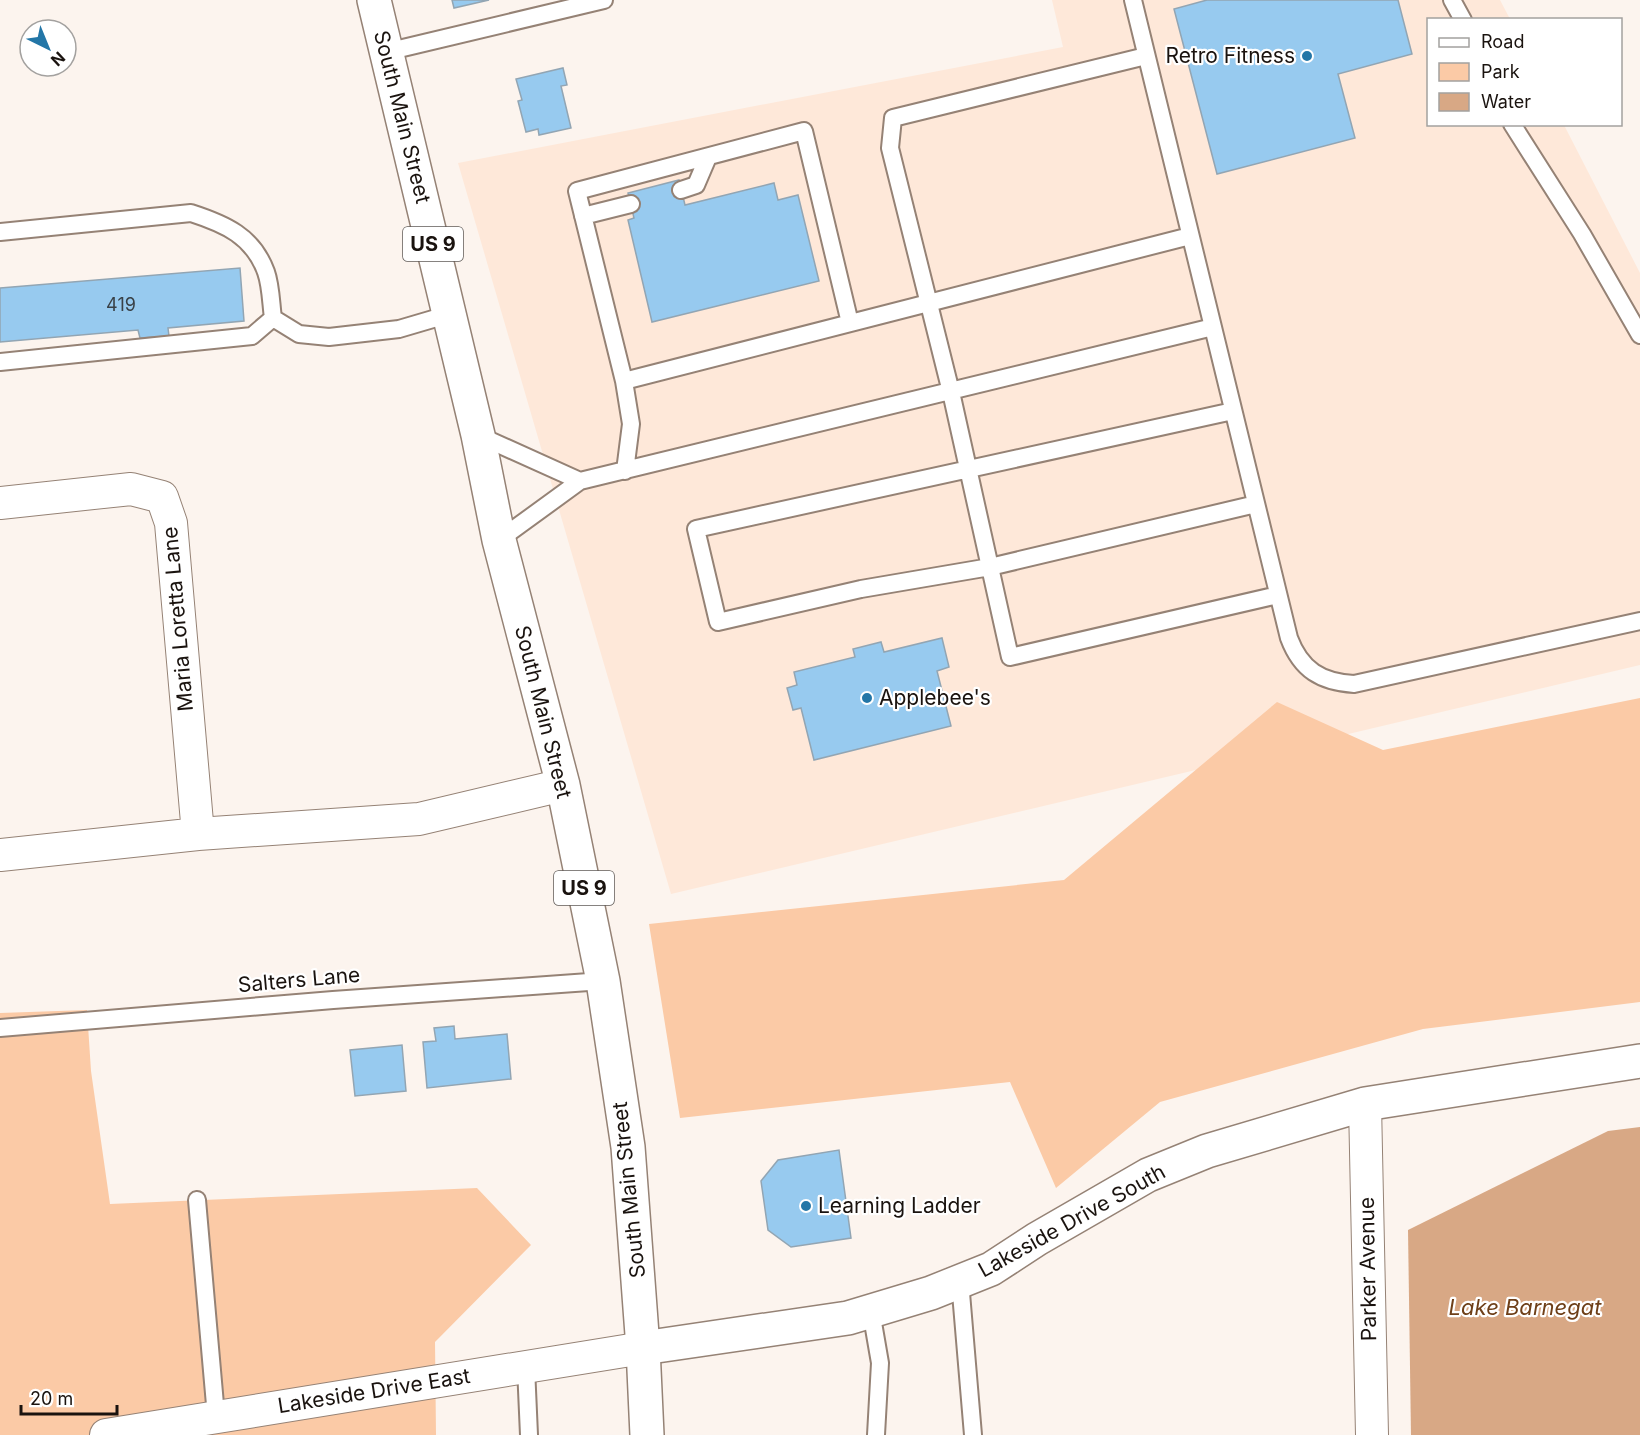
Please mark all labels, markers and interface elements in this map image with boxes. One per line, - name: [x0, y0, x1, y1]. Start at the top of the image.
- north arrow: [18, 18, 78, 78]
- legend: [1427, 18, 1622, 126]
- street label: South Main Street: [369, 28, 436, 206]
- text: Road: [1481, 31, 1524, 52]
- place label: Retro Fitness: [1165, 43, 1295, 68]
- text: N: [47, 47, 70, 70]
- marker: Retro Fitness: [1300, 49, 1314, 63]
- text: Park: [1481, 61, 1520, 82]
- text: Water: [1481, 91, 1531, 112]
- road number: US 9: [403, 227, 463, 261]
- house number: 419: [106, 294, 136, 315]
- street label: Maria Loretta Lane: [157, 526, 198, 712]
- street label: South Main Street: [510, 623, 577, 801]
- place label: Applebee's: [879, 685, 991, 710]
- marker: Applebee's: [860, 691, 874, 705]
- road number: US 9: [554, 871, 614, 905]
- street label: Salters Lane: [237, 962, 361, 997]
- street label: South Main Street: [607, 1101, 650, 1279]
- street label: Lakeside Drive South: [974, 1159, 1170, 1282]
- place label: Learning Ladder: [818, 1193, 981, 1218]
- street label: Parker Avenue: [1354, 1197, 1381, 1341]
- marker: Learning Ladder: [799, 1199, 813, 1213]
- water label: Lake Barnegat: [1449, 1294, 1602, 1320]
- street label: Lakeside Drive East: [276, 1363, 472, 1418]
- scale bar: [21, 1378, 117, 1416]
- text: 20 m: [30, 1388, 73, 1409]

